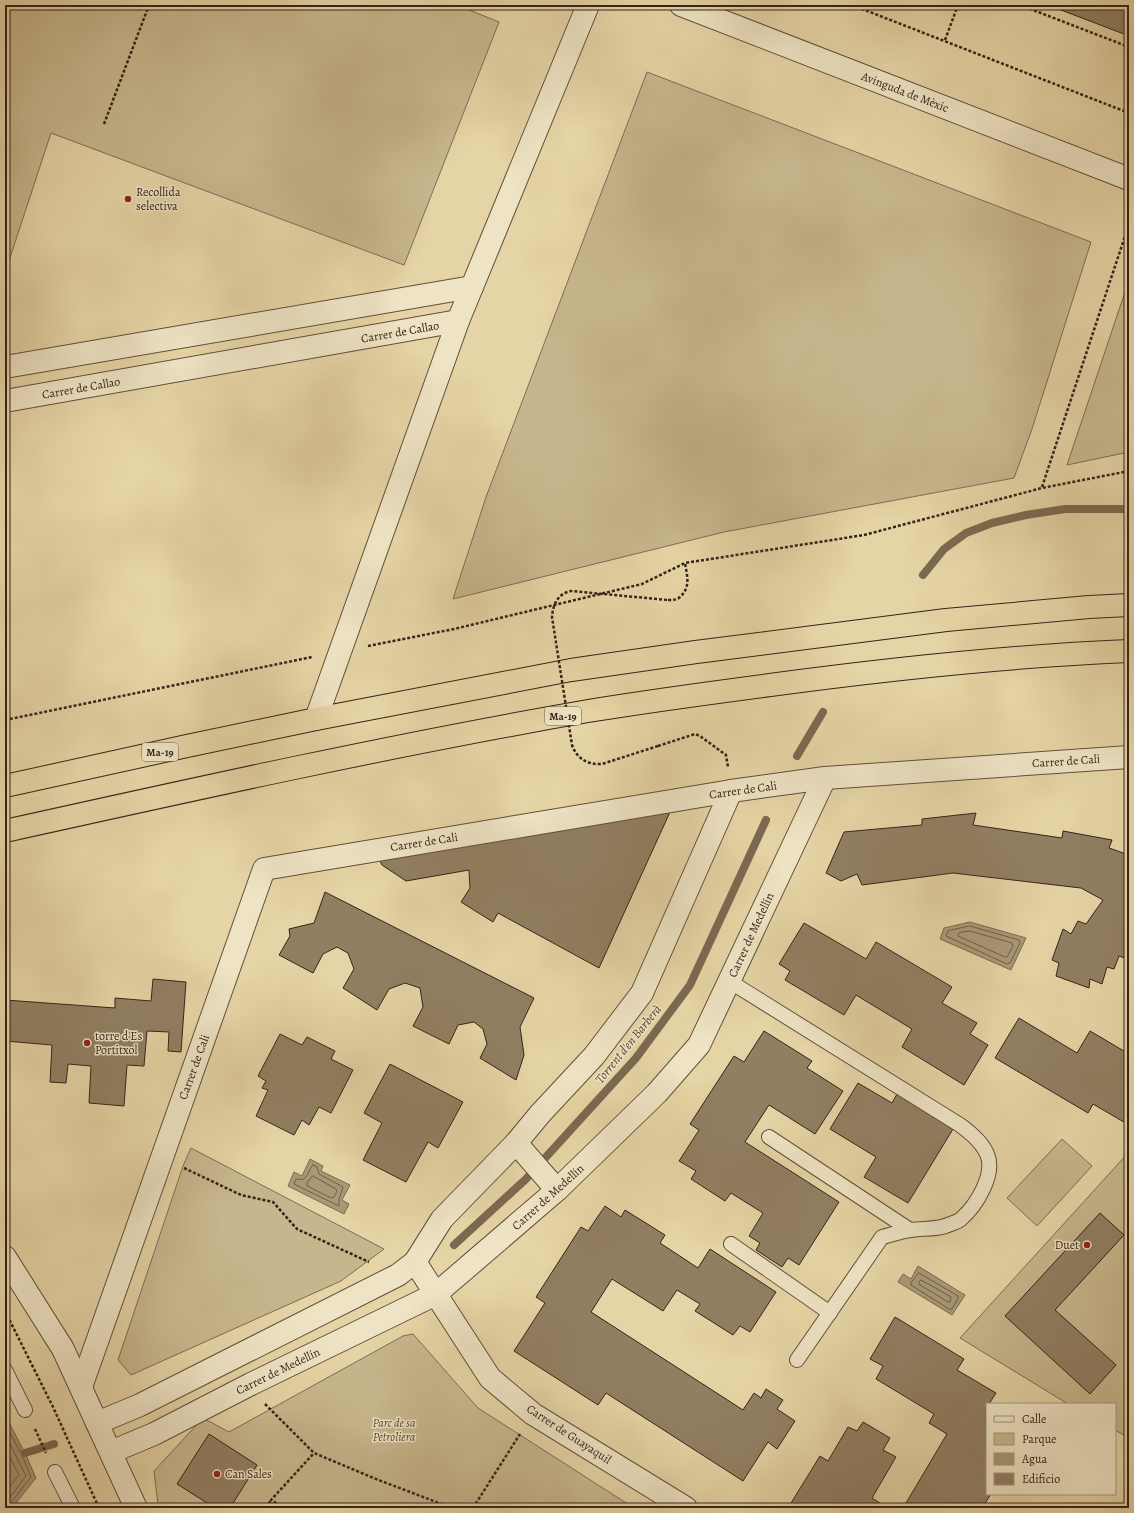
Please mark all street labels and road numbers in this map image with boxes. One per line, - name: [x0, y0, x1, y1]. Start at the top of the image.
- street label: Avinguda de Mèxic: [858, 68, 951, 116]
- street label: Carrer de Callao: [360, 317, 440, 347]
- street label: Carrer de Callao: [41, 373, 121, 403]
- road number: Ma-19: [545, 707, 581, 725]
- road number: Ma-19: [142, 743, 178, 761]
- street label: Carrer de Cali: [1031, 751, 1101, 771]
- street label: Carrer de Cali: [708, 777, 778, 803]
- street label: Carrer de Cali: [389, 829, 459, 855]
- street label: Carrer de Medellín: [724, 890, 778, 980]
- street label: Carrer de Cali: [175, 1032, 213, 1102]
- street label: Carrer de Medellín: [509, 1160, 588, 1234]
- street label: Carrer de Medellín: [233, 1344, 323, 1398]
- street label: Carrer de Guayaquil: [524, 1401, 615, 1467]

